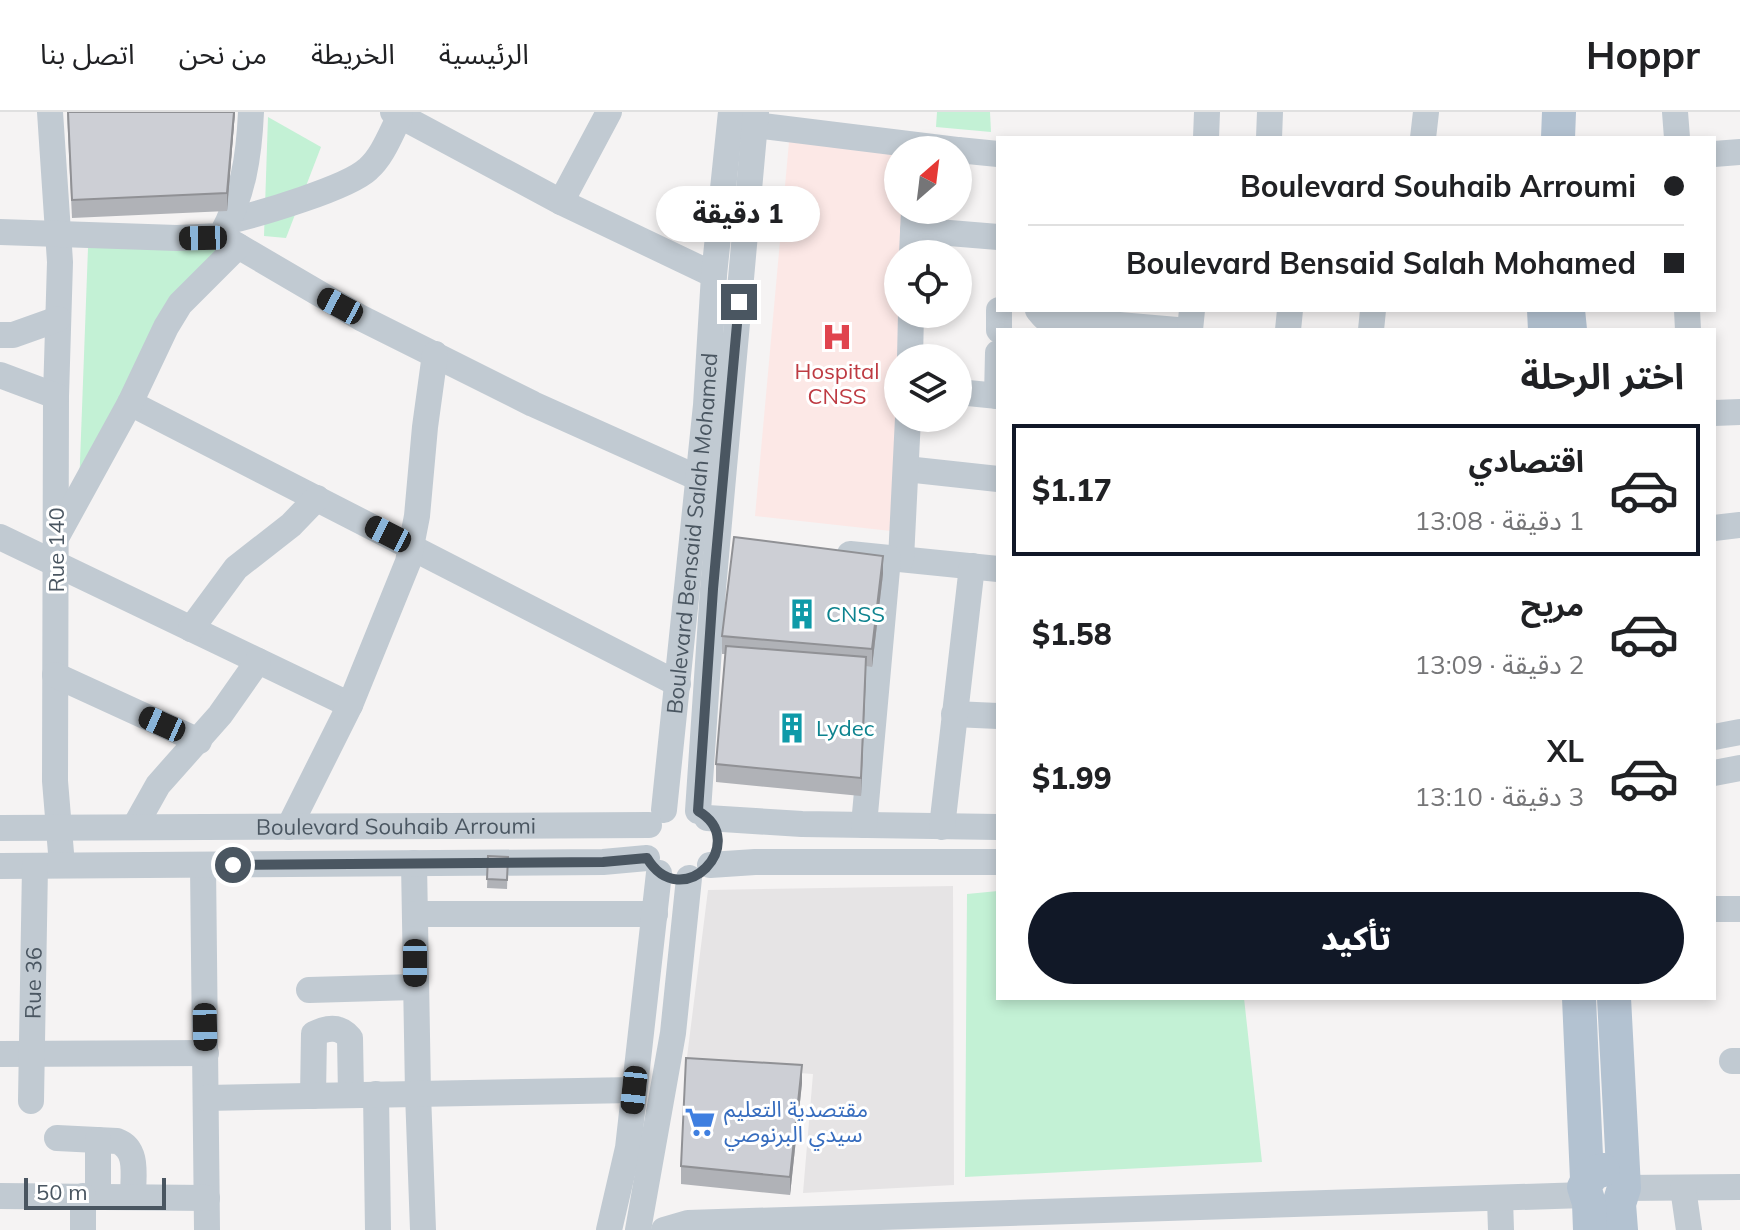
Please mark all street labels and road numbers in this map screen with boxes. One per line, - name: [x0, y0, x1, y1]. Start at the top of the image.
- street label: Boulevard Bensaid Salah Mohamed: [660, 352, 723, 715]
- street label: Rue 140: [42, 507, 70, 593]
- street label: Boulevard Souhaib Arroumi: [256, 812, 536, 841]
- street label: Rue 36: [18, 947, 48, 1019]

